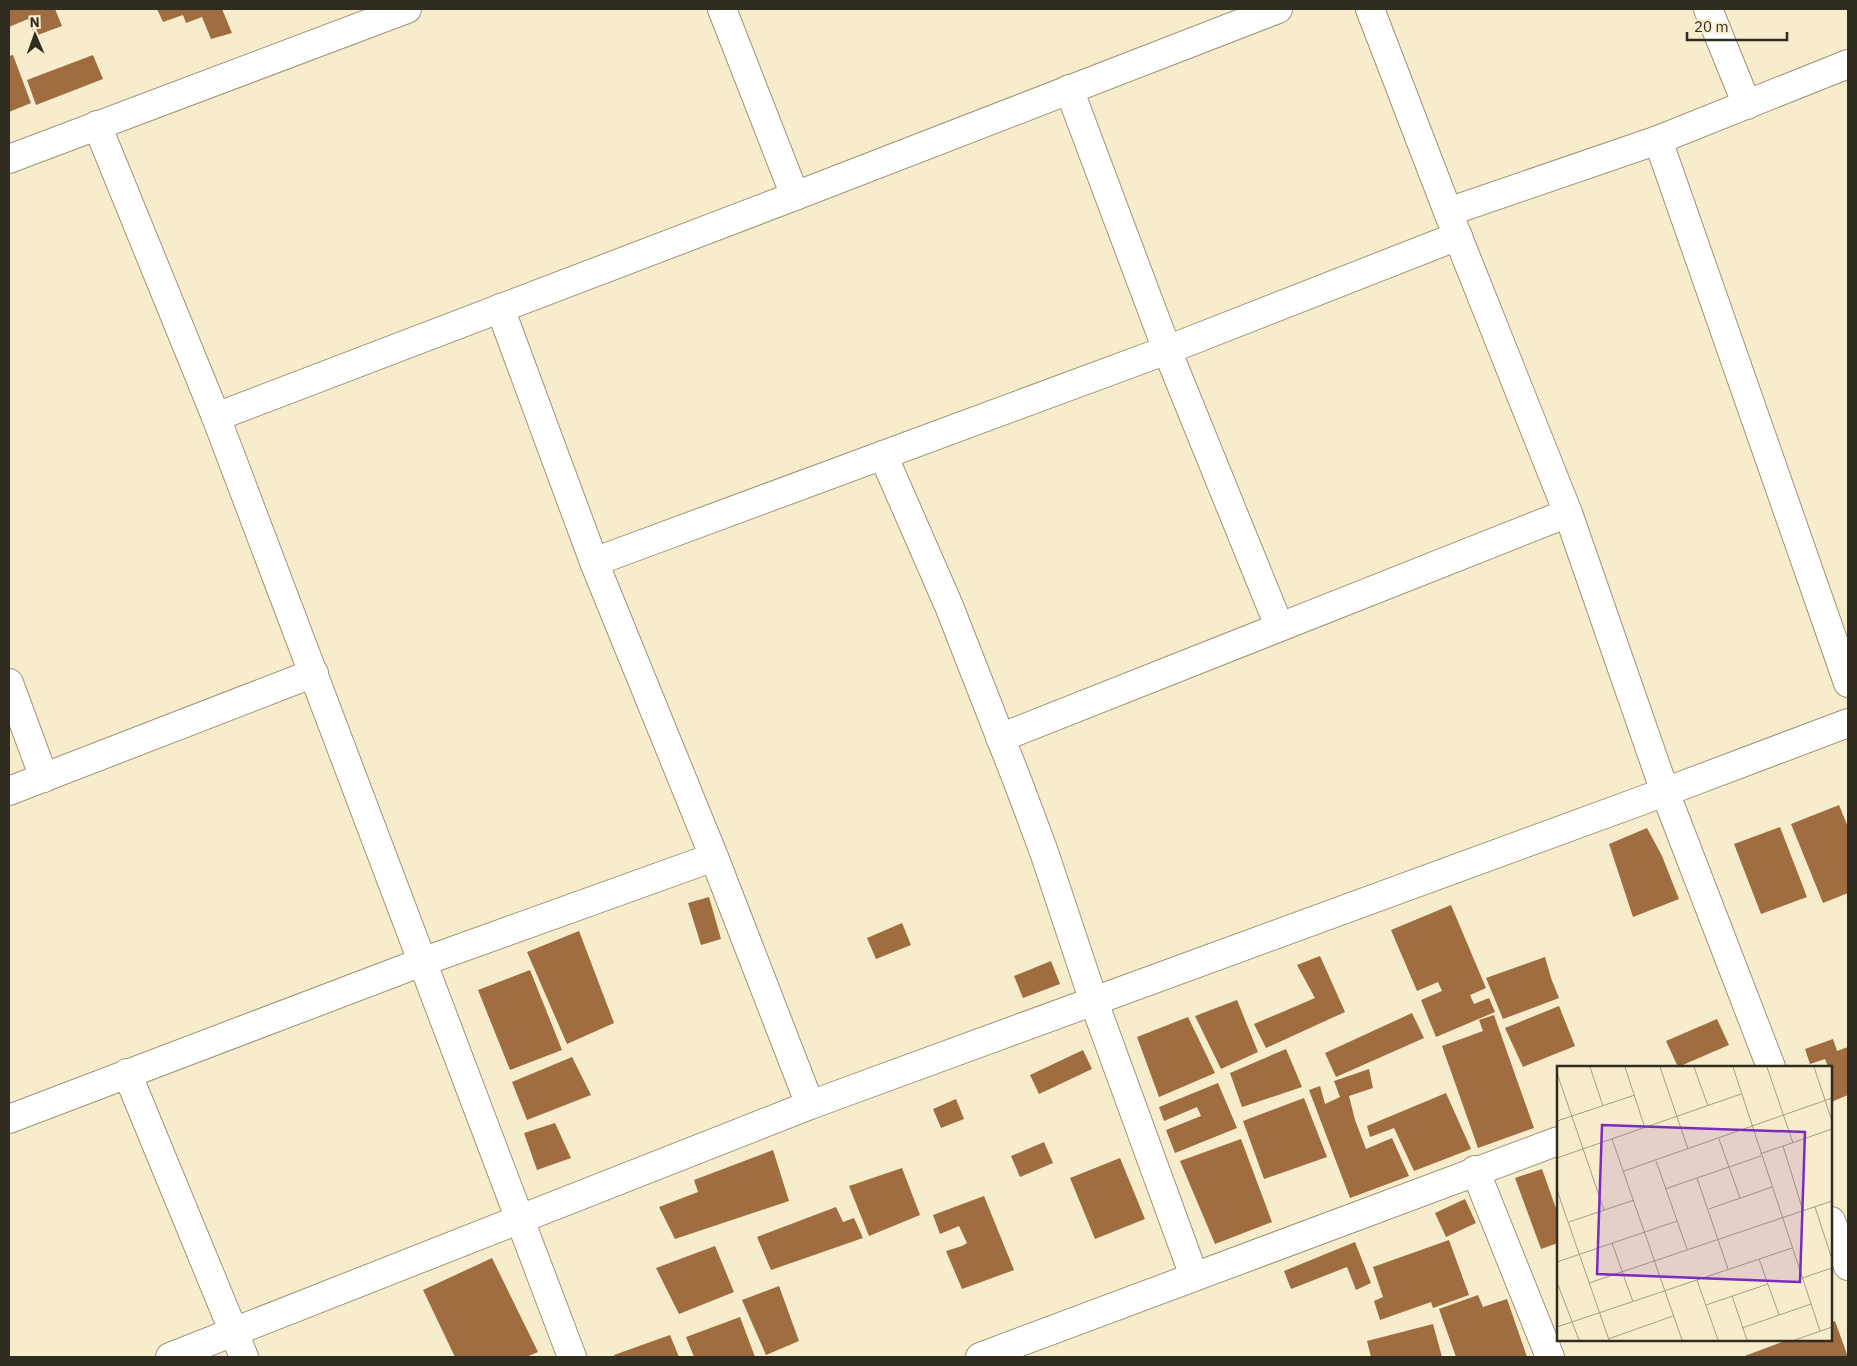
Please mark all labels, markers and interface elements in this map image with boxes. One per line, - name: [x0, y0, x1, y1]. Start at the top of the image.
- north arrow: [10, 10, 60, 60]
- scale bar: [1687, 10, 1787, 42]
- text: N: [29, 13, 40, 31]
- text: 20 m: [1694, 17, 1729, 36]
- inset map: [1557, 1066, 1832, 1341]

